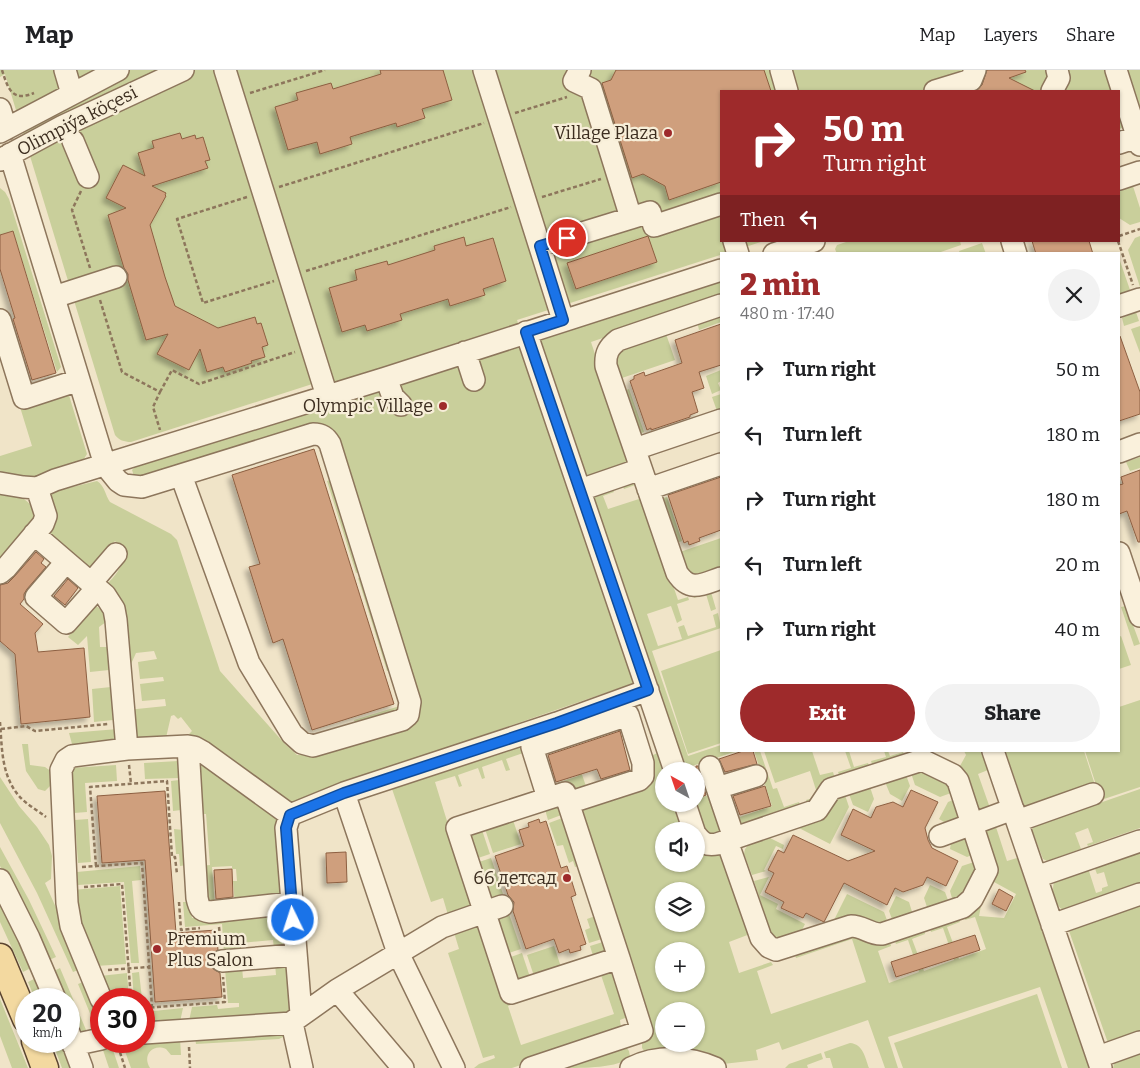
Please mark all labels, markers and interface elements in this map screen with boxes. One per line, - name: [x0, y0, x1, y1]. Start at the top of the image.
- text: Map: [25, 21, 74, 49]
- text: Map: [919, 24, 955, 46]
- text: Layers: [983, 24, 1038, 46]
- text: Share: [1066, 24, 1115, 46]
- street label: Olimpiýa köçesi: [13, 81, 141, 161]
- text: 50 m: [823, 108, 904, 150]
- icon: right: [740, 110, 805, 175]
- place label: Village Plaza: [554, 122, 658, 144]
- marker: Village Plaza: [662, 127, 674, 139]
- text: Turn right: [823, 150, 926, 177]
- icon: left: [795, 205, 823, 233]
- text: Then: [740, 208, 785, 231]
- pin: [546, 217, 588, 259]
- icon: arrive: [553, 224, 581, 252]
- text: 2 min: [740, 267, 820, 303]
- button: close: [1048, 269, 1100, 321]
- text: 480 m · 17:40: [740, 304, 835, 323]
- icon: right: [740, 356, 768, 384]
- text: Turn right: [783, 358, 876, 381]
- text: 50 m: [1056, 358, 1100, 381]
- place label: Olympic Village: [303, 395, 433, 417]
- marker: Olympic Village: [437, 400, 449, 412]
- icon: left: [740, 421, 768, 449]
- text: Turn left: [783, 423, 862, 446]
- text: 180 m: [1047, 423, 1100, 446]
- icon: right: [740, 486, 768, 514]
- text: Turn right: [783, 488, 876, 511]
- text: 180 m: [1047, 488, 1100, 511]
- icon: left: [740, 551, 768, 579]
- text: Turn left: [783, 553, 862, 576]
- text: 20 m: [1056, 553, 1100, 576]
- icon: right: [740, 616, 768, 644]
- text: Turn right: [783, 618, 876, 641]
- text: 40 m: [1055, 618, 1100, 641]
- button: Exit: [740, 684, 915, 742]
- button: Share: [925, 684, 1100, 742]
- north arrow: [655, 762, 705, 812]
- map controls: [655, 762, 705, 1052]
- button: sound: [655, 822, 705, 872]
- place label: 66 детсад: [473, 867, 557, 889]
- marker: 66 детсад: [561, 872, 573, 884]
- button: layers: [655, 882, 705, 932]
- position arrow: [266, 893, 318, 945]
- place label: Premium Plus Salon: [167, 928, 254, 971]
- button: +: [655, 942, 705, 992]
- marker: Premium Plus Salon: [151, 943, 163, 955]
- speed limit sign: 30: [90, 988, 155, 1053]
- text: 20: [33, 999, 62, 1029]
- button: −: [655, 1002, 705, 1052]
- text: km/h: [33, 1026, 62, 1040]

